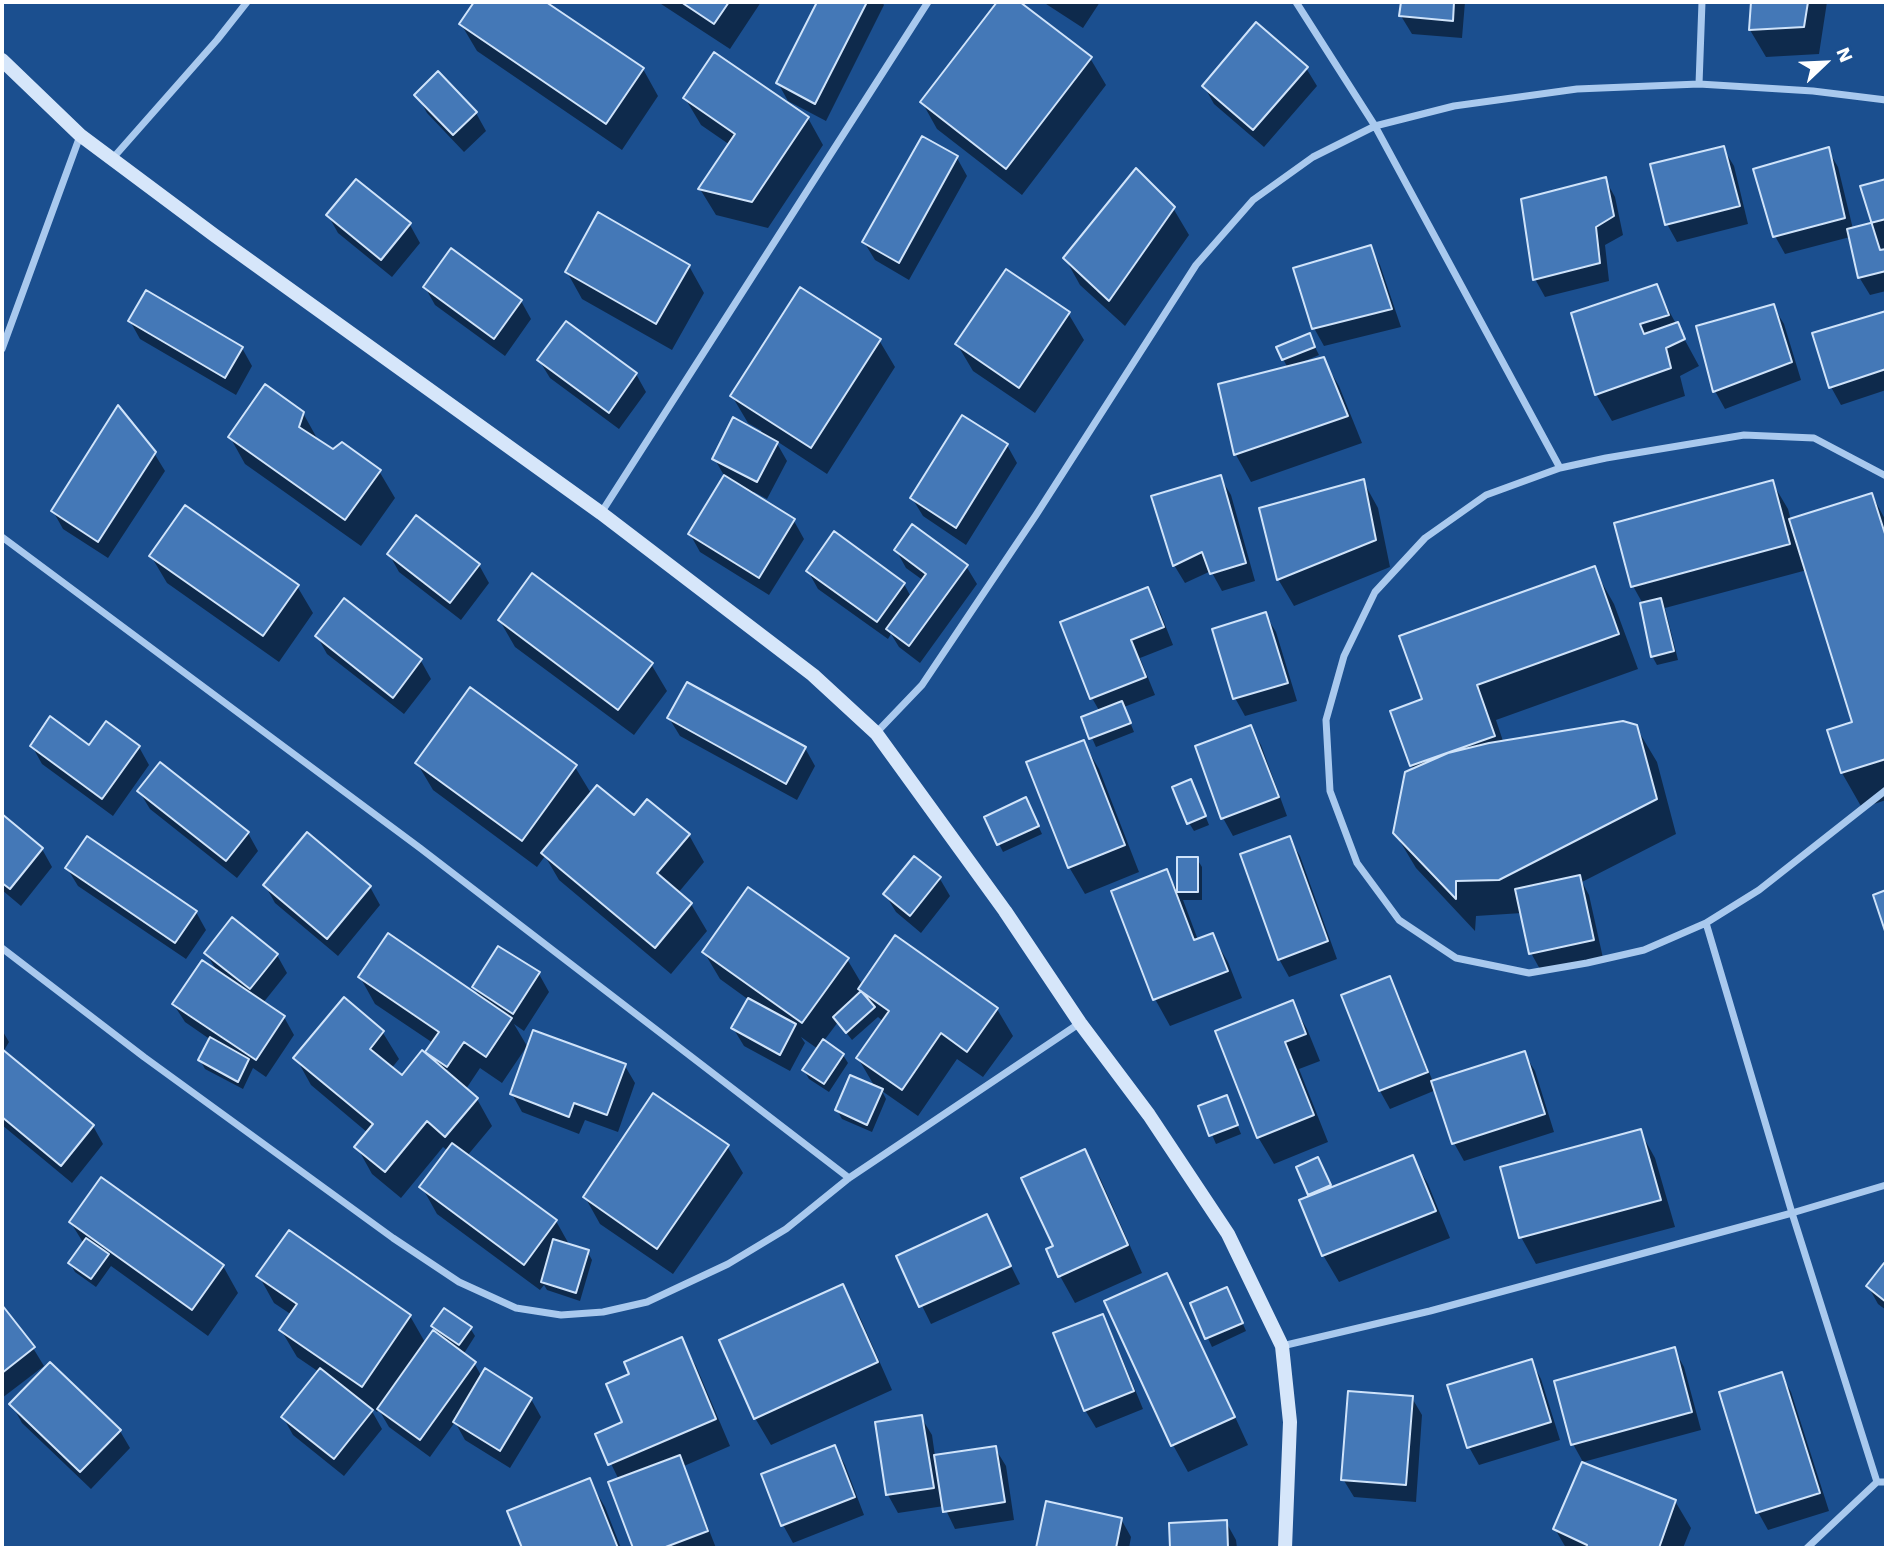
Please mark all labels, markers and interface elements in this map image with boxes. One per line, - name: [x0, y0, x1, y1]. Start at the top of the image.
- north arrow: [1790, 28, 1860, 98]
- text: N: [1831, 44, 1858, 66]

